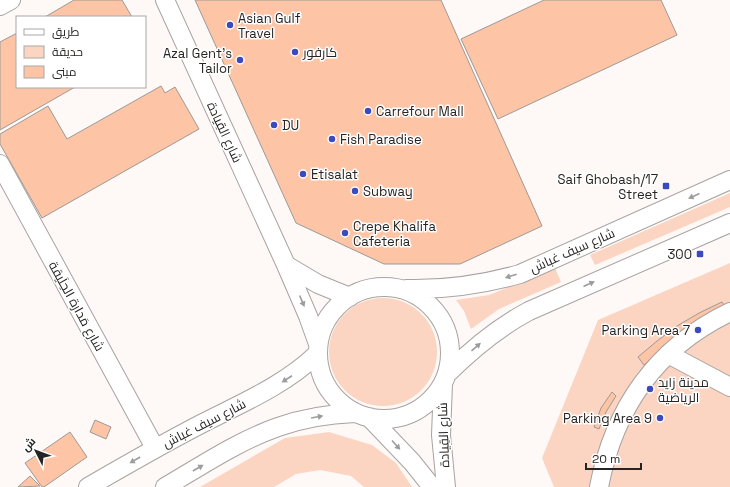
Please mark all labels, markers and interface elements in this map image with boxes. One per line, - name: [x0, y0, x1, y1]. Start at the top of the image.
- place label: Asian Gulf Travel: [238, 10, 301, 42]
- legend: [16, 16, 146, 88]
- marker: Asian Gulf Travel: [225, 20, 235, 30]
- text: طريق: [52, 24, 80, 40]
- text: حديقة: [52, 44, 83, 60]
- place label: كارفور: [302, 44, 337, 61]
- place label: Azal Gent's Tailor: [163, 45, 232, 77]
- marker: كارفور: [290, 47, 300, 57]
- marker: Azal Gent's Tailor: [235, 55, 245, 65]
- text: مبنى: [52, 64, 77, 80]
- street label: شارع القِيادة: [203, 99, 246, 165]
- place label: Carrefour Mall: [376, 103, 464, 120]
- marker: Carrefour Mall: [363, 106, 373, 116]
- place label: DU: [282, 117, 299, 134]
- marker: DU: [269, 120, 279, 130]
- place label: Fish Paradise: [340, 131, 422, 148]
- marker: Fish Paradise: [327, 134, 337, 144]
- place label: Etisalat: [311, 166, 358, 183]
- marker: Etisalat: [298, 169, 308, 179]
- place label: Saif Ghobash/17 Street: [558, 171, 658, 203]
- marker: Saif Ghobash/17 Street: [661, 181, 671, 191]
- place label: Subway: [363, 183, 413, 200]
- marker: Subway: [350, 186, 360, 196]
- one-way arrow: [689, 193, 700, 199]
- place label: Crepe Khalifa Cafeteria: [353, 218, 436, 250]
- street label: شارع سيف غباش: [527, 224, 617, 277]
- marker: Crepe Khalifa Cafeteria: [340, 228, 350, 238]
- place label: 300: [667, 246, 692, 263]
- marker: 300: [695, 249, 705, 259]
- street label: شارع مَدارة الحِلَيقة: [45, 258, 108, 354]
- one-way arrow: [505, 273, 517, 279]
- one-way arrow: [583, 281, 595, 287]
- one-way arrow: [299, 295, 305, 307]
- place label: Parking Area 7: [602, 322, 690, 339]
- marker: Parking Area 7: [693, 325, 703, 335]
- one-way arrow: [470, 342, 481, 351]
- place label: مدينة زايد الرياضية: [658, 374, 709, 406]
- one-way arrow: [281, 375, 293, 382]
- marker: مدينة زايد الرياضية: [645, 384, 655, 394]
- street label: شارع سيف غباش: [160, 395, 249, 452]
- street label: شارع القِيادة: [434, 402, 453, 468]
- place label: Parking Area 9: [563, 410, 652, 427]
- marker: Parking Area 9: [655, 413, 665, 423]
- one-way arrow: [311, 414, 323, 420]
- north arrow: [16, 431, 56, 471]
- text: ش: [19, 434, 38, 454]
- one-way arrow: [392, 440, 401, 450]
- scale bar: [586, 445, 641, 471]
- text: 20 m: [592, 451, 620, 467]
- one-way arrow: [129, 456, 141, 463]
- one-way arrow: [193, 464, 204, 471]

